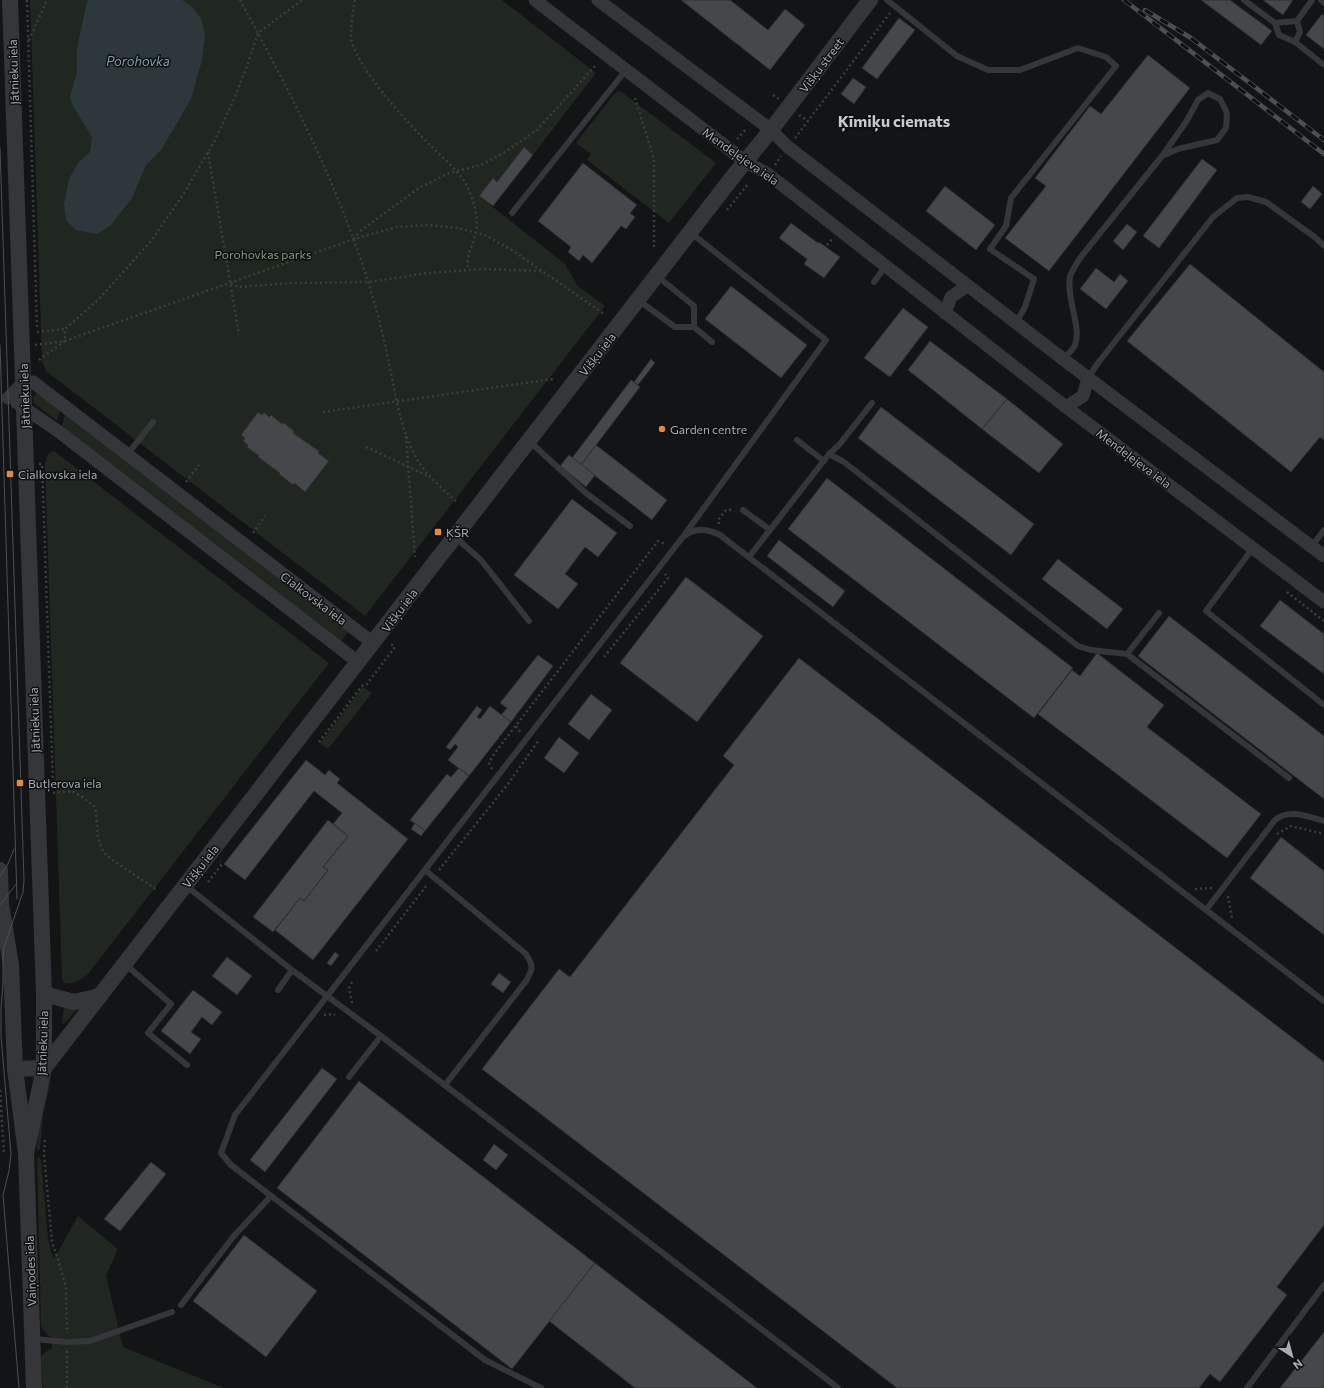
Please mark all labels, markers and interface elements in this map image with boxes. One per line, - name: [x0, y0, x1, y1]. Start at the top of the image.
- street label: Višķu street: [796, 35, 848, 96]
- street label: Jātnieku iela: [5, 39, 22, 105]
- water label: Porohovka: [106, 53, 170, 69]
- district label: Ķīmiķu ciemats: [838, 111, 950, 132]
- street label: Mendeļejeva iela: [699, 124, 782, 189]
- park label: Porohovkas parks: [215, 247, 311, 261]
- street label: Višķu iela: [576, 330, 620, 380]
- street label: Jātnieku iela: [16, 363, 33, 429]
- place label: Garden centre: [670, 422, 747, 436]
- marker: Garden centre: [657, 424, 667, 434]
- street label: Mendeļejeva iela: [1093, 425, 1174, 492]
- place label: Cialkovska iela: [18, 467, 97, 481]
- marker: Cialkovska iela: [5, 469, 15, 479]
- place label: ĶŠR: [446, 525, 469, 541]
- marker: ĶŠR: [433, 527, 443, 537]
- street label: Cialkovska iela: [278, 569, 350, 627]
- street label: Višķu iela: [378, 585, 422, 636]
- street label: Jātnieku iela: [26, 687, 43, 753]
- place label: Butļerova iela: [28, 776, 102, 792]
- marker: Butļerova iela: [15, 778, 25, 788]
- street label: Višķu iela: [179, 842, 223, 892]
- street label: Jātnieku iela: [34, 1010, 51, 1076]
- street label: Vaiņodes iela: [22, 1235, 40, 1307]
- north arrow: [1272, 1336, 1312, 1376]
- text: N: [1291, 1357, 1305, 1372]

